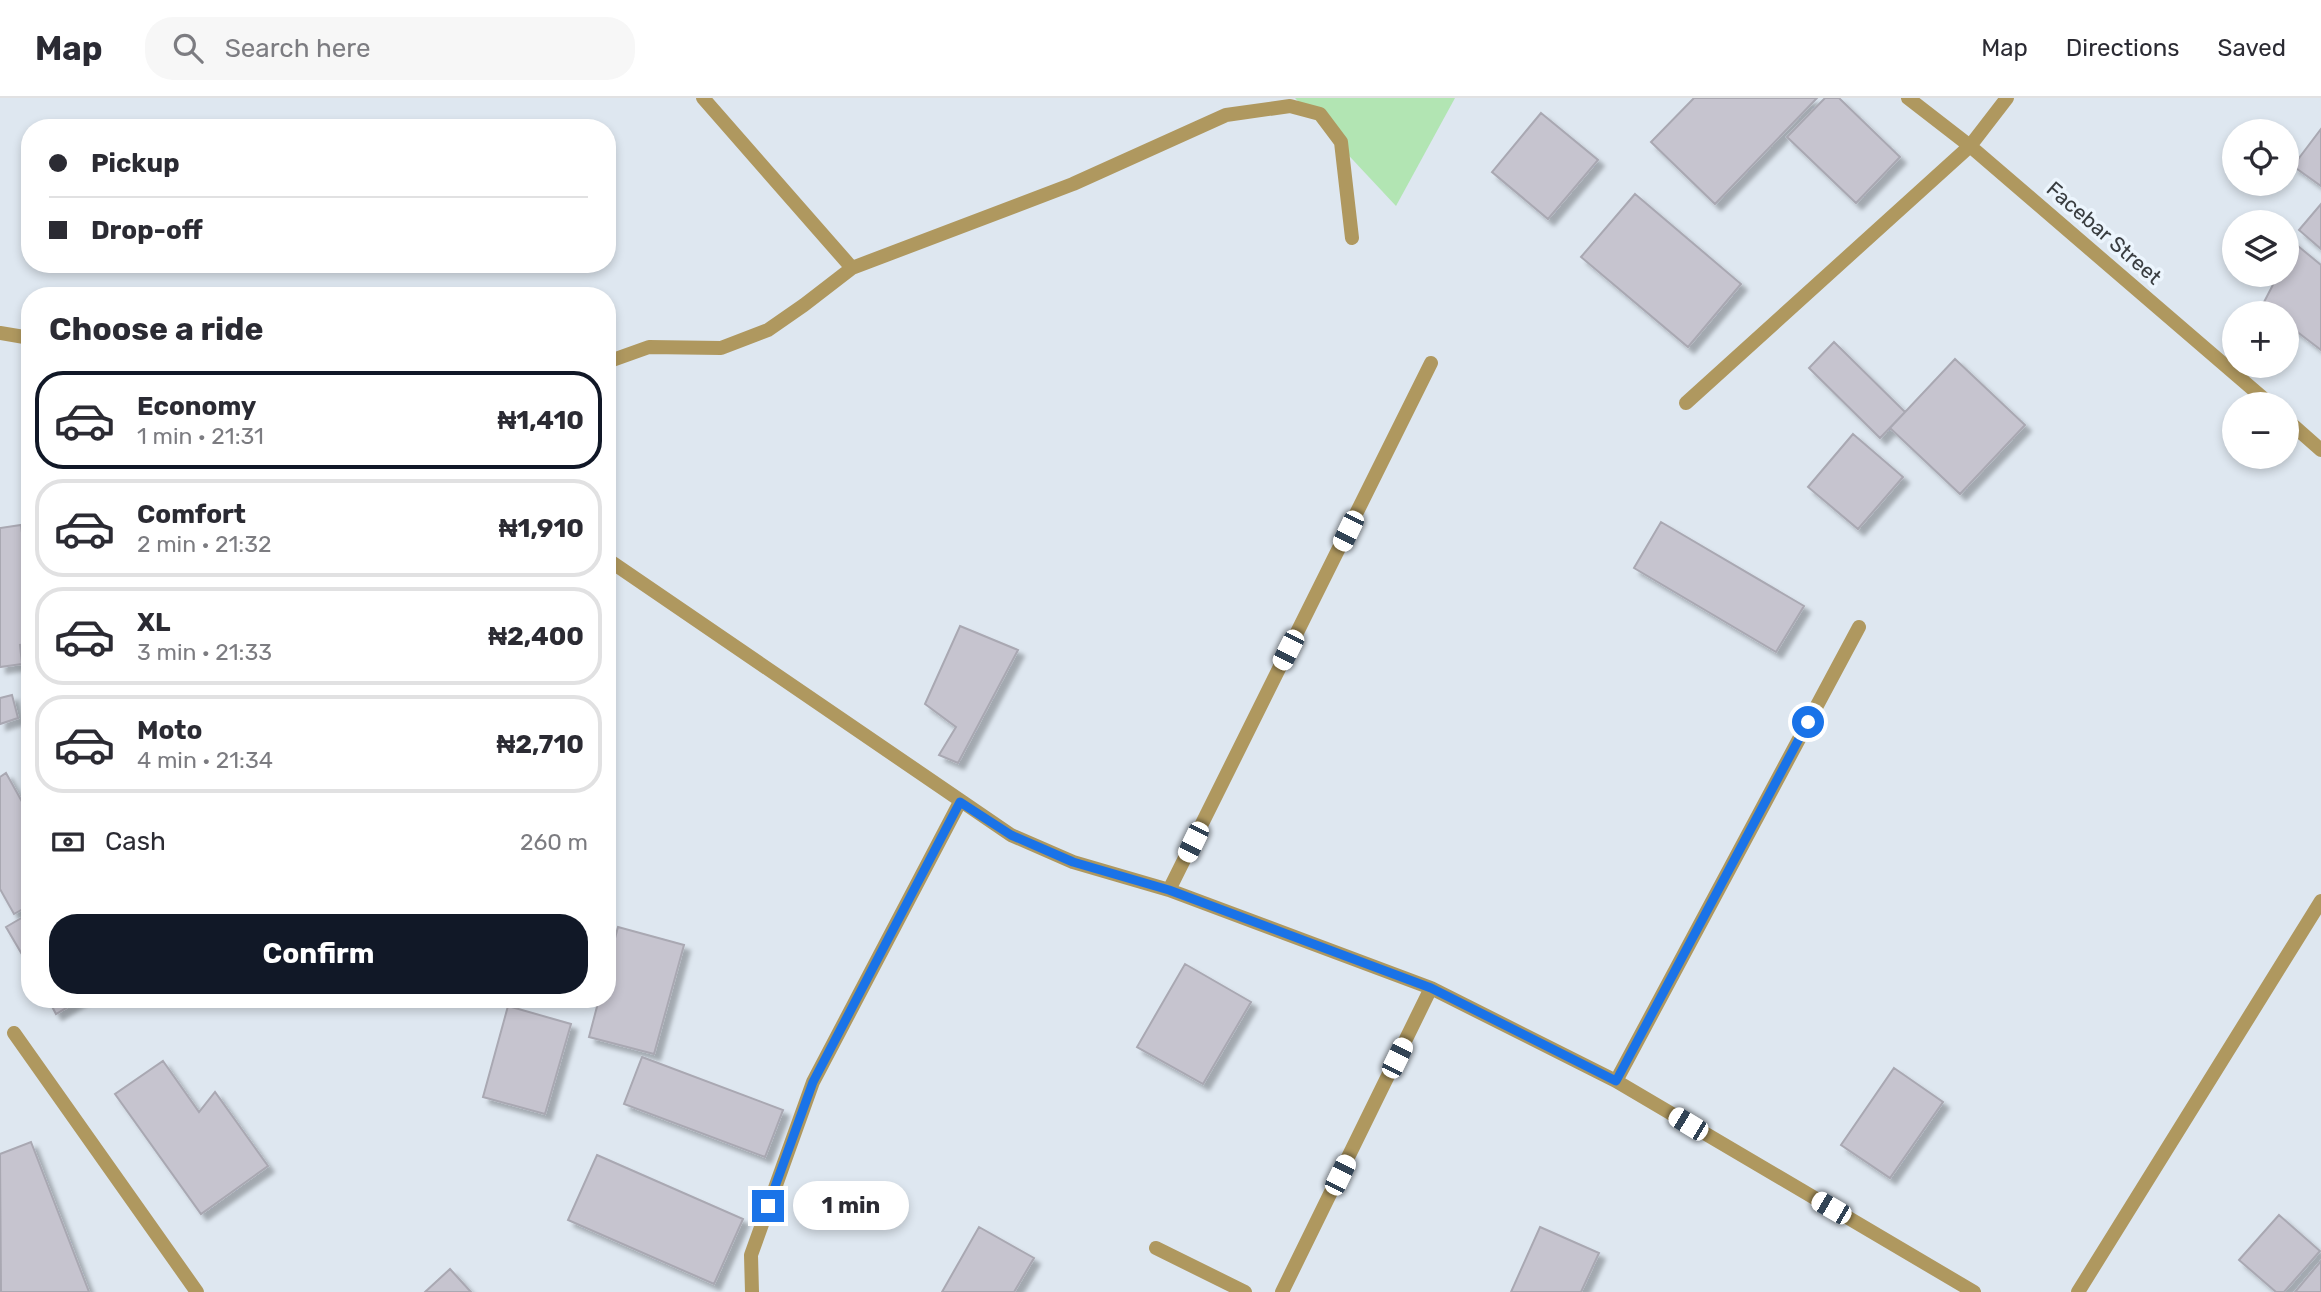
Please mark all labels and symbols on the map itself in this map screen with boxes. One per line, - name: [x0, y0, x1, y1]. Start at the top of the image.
- street label: Facebar Street: [2042, 176, 2167, 289]
- car: [1330, 508, 1367, 554]
- car: [1270, 627, 1307, 673]
- route start: [1792, 706, 1824, 738]
- car: [1175, 819, 1212, 865]
- car: [1379, 1035, 1416, 1081]
- car: [1665, 1104, 1712, 1144]
- car: [1322, 1152, 1359, 1198]
- callout: 1 min: [792, 1182, 908, 1230]
- car: [1808, 1188, 1855, 1228]
- route end: [752, 1190, 784, 1222]

